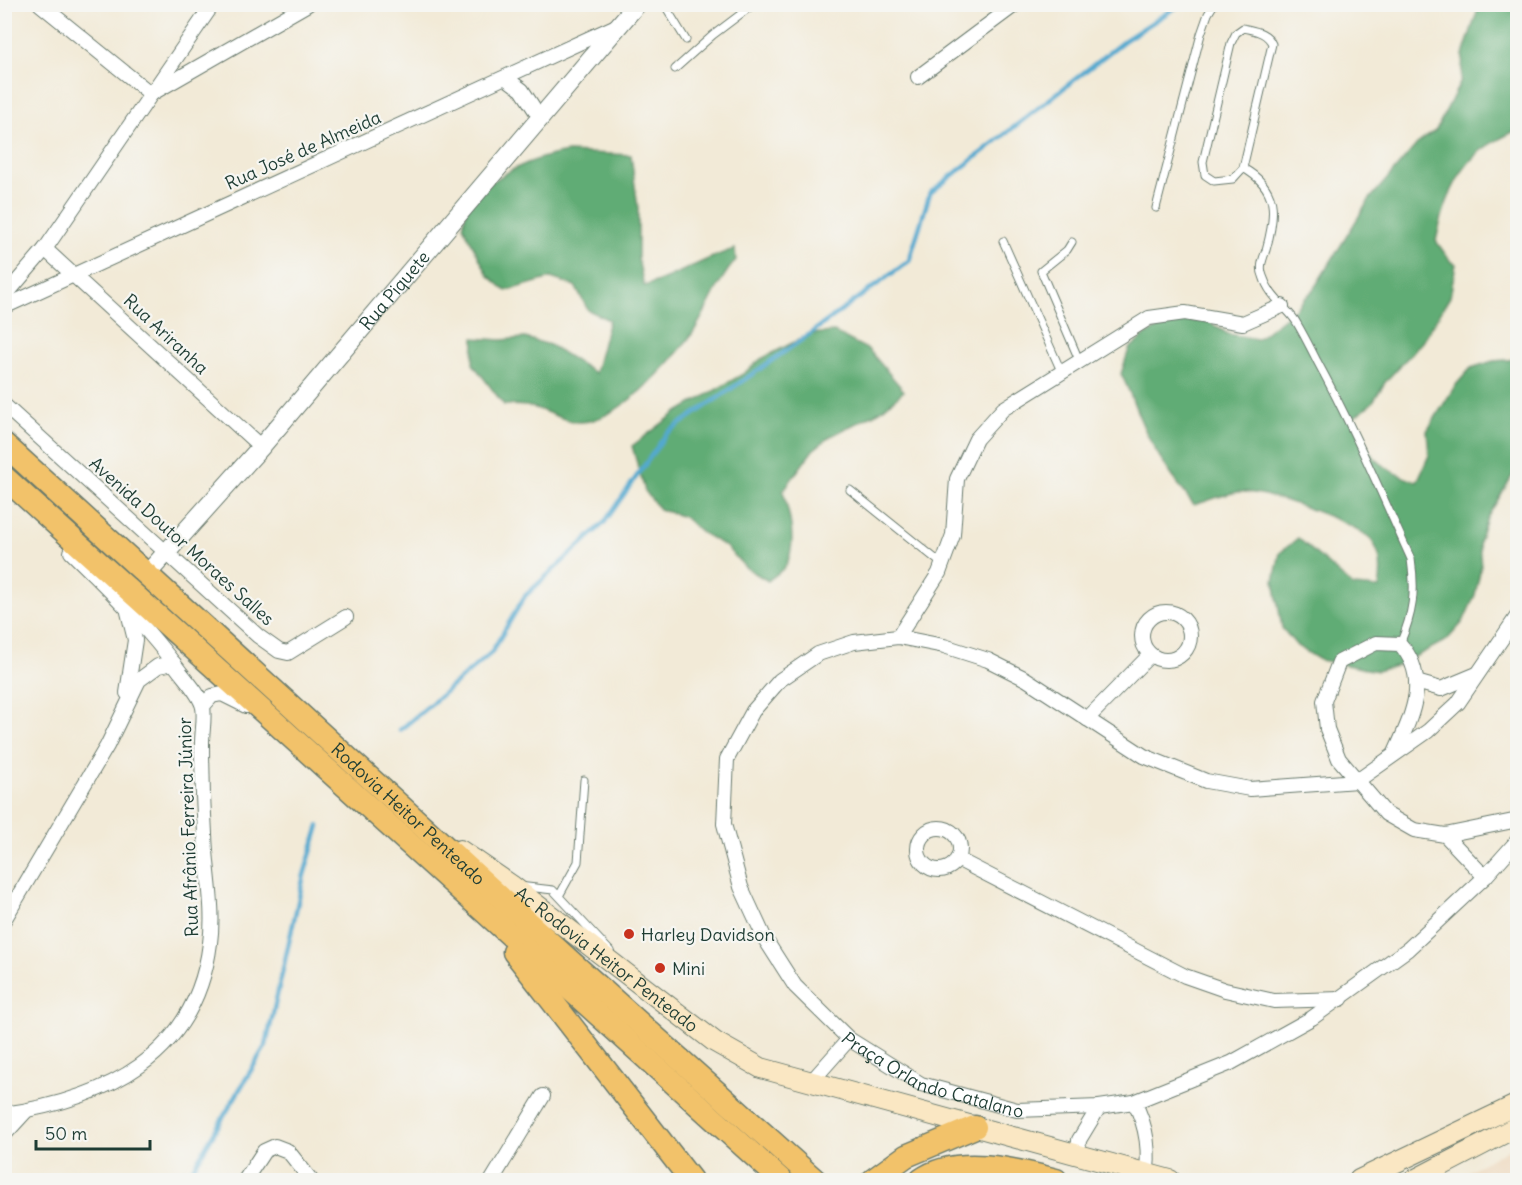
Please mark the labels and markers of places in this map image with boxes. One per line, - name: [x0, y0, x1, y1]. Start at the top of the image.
- place label: Harley Davidson: [641, 923, 775, 946]
- marker: Harley Davidson: [622, 927, 636, 941]
- place label: Mini: [672, 957, 705, 980]
- marker: Mini: [653, 961, 667, 975]

